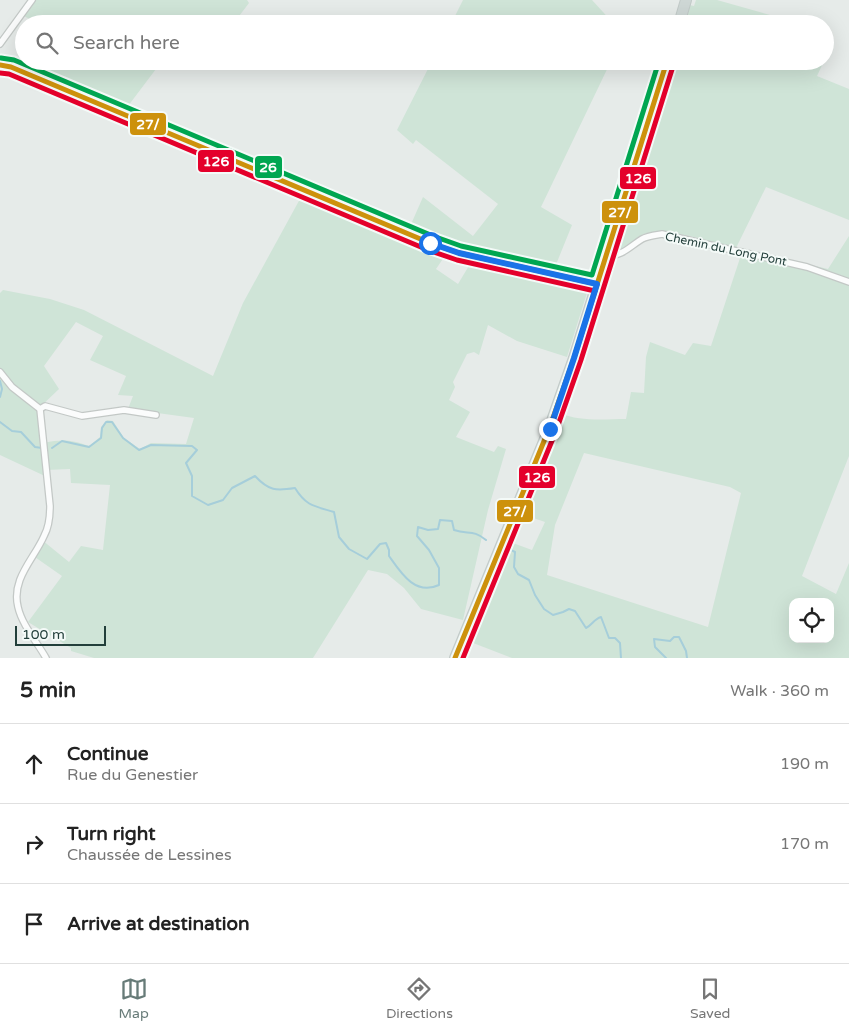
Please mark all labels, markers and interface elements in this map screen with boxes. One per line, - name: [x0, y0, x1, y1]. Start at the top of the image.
- search box: [15, 15, 834, 70]
- icon: search: [33, 29, 61, 57]
- text: Search here: [73, 32, 180, 54]
- line badge: 27/: [129, 112, 167, 136]
- text: 27/: [136, 116, 160, 133]
- line badge: 126: [197, 149, 235, 173]
- text: 126: [203, 153, 229, 170]
- line badge: 26: [254, 155, 283, 179]
- text: 26: [259, 159, 277, 176]
- line badge: 126: [619, 166, 657, 190]
- text: 126: [625, 170, 651, 187]
- line badge: 27/: [601, 200, 639, 224]
- text: 27/: [608, 204, 632, 221]
- street label: Chemin du Long Pont: [664, 229, 789, 269]
- route start: [419, 232, 442, 255]
- route end: [539, 418, 562, 441]
- line badge: 126: [518, 465, 556, 489]
- text: 126: [524, 469, 550, 486]
- line badge: 27/: [496, 499, 534, 523]
- text: 27/: [503, 503, 527, 520]
- map controls: [789, 598, 834, 643]
- button: locate: [789, 598, 834, 643]
- scale bar: [15, 623, 106, 646]
- text: 100 m: [22, 626, 65, 643]
- text: 5 min: [20, 678, 76, 703]
- text: Walk · 360 m: [730, 681, 829, 701]
- text: Continue: [67, 743, 149, 765]
- icon: ahead: [20, 750, 48, 778]
- text: 190 m: [780, 754, 829, 774]
- text: Rue du Genestier: [67, 765, 198, 785]
- text: Turn right: [67, 823, 155, 845]
- icon: right: [20, 830, 48, 858]
- text: 170 m: [780, 834, 829, 854]
- text: Chaussée de Lessines: [67, 845, 232, 865]
- icon: arrive: [20, 910, 48, 938]
- text: Arrive at destination: [67, 913, 250, 935]
- tab: Map: [119, 975, 149, 1022]
- tab: Directions: [386, 975, 453, 1022]
- tab: Saved: [690, 975, 730, 1022]

